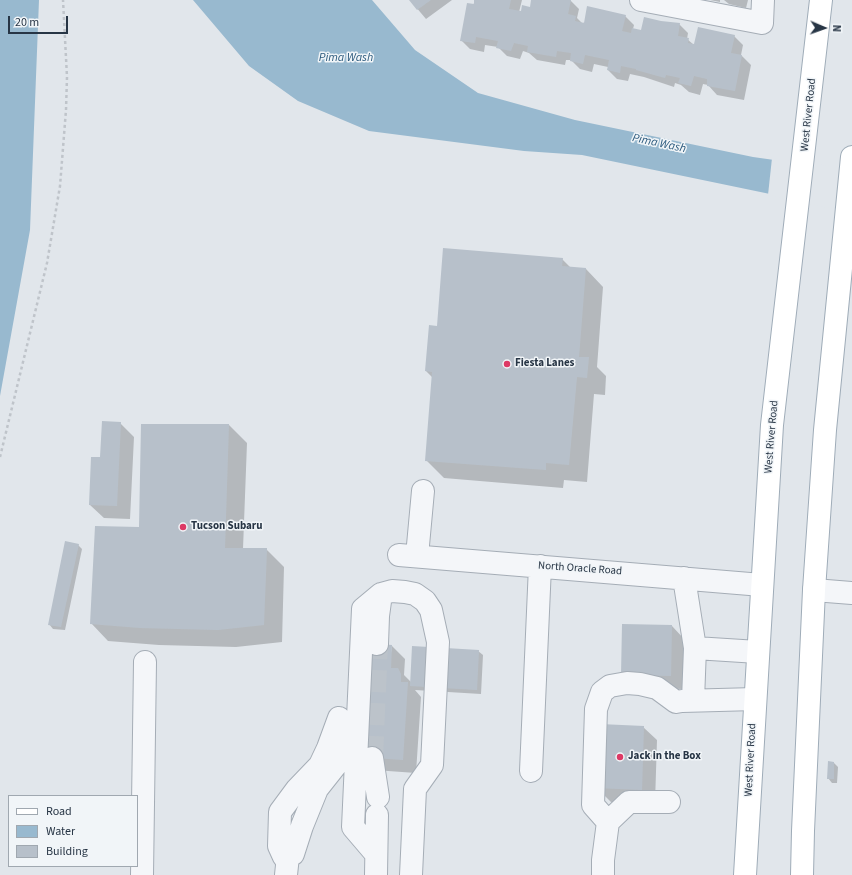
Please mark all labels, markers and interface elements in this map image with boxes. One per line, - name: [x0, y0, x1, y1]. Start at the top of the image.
- scale bar: [10, 8, 70, 34]
- north arrow: [804, 8, 844, 48]
- text: 20 m: [15, 14, 39, 31]
- text: N: [829, 25, 844, 32]
- water label: Pima Wash: [319, 51, 373, 65]
- street label: West River Road: [799, 78, 819, 152]
- water label: Pima Wash: [631, 131, 687, 157]
- place label: Fiesta Lanes: [515, 357, 574, 371]
- marker: Fiesta Lanes: [502, 359, 512, 369]
- street label: West River Road: [762, 400, 782, 474]
- place label: Tucson Subaru: [191, 520, 262, 534]
- marker: Tucson Subaru: [178, 522, 188, 532]
- street label: North Oracle Road: [537, 559, 623, 579]
- street label: West River Road: [742, 723, 760, 797]
- place label: Jack in the Box: [628, 750, 701, 764]
- marker: Jack in the Box: [615, 752, 625, 762]
- legend: [8, 795, 138, 867]
- text: Road: [46, 803, 72, 820]
- text: Water: [46, 823, 75, 840]
- text: Building: [46, 843, 88, 860]

